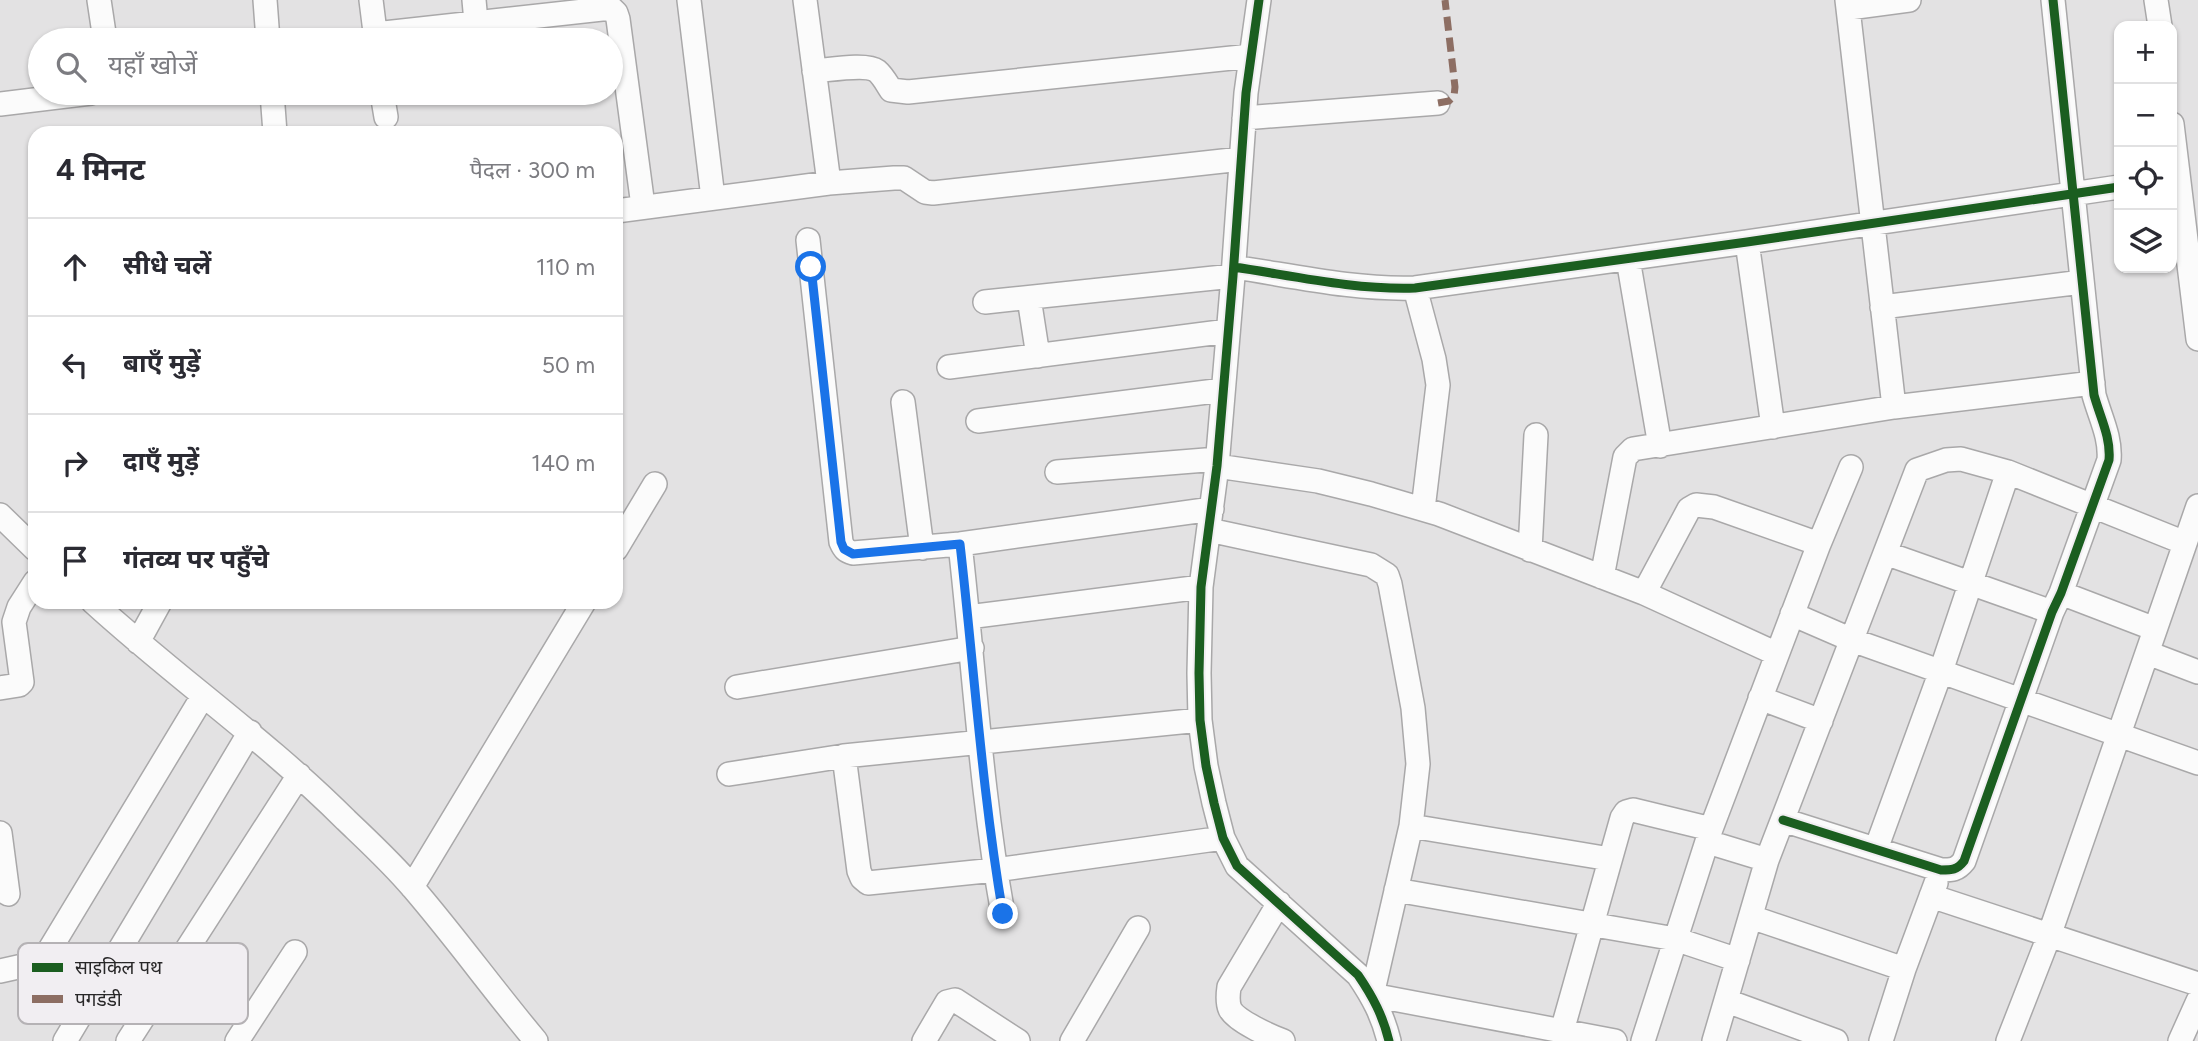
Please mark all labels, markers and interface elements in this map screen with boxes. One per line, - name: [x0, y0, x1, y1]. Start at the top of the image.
- map controls: [2114, 21, 2177, 273]
- button: +: [2114, 21, 2177, 84]
- search box: [28, 28, 623, 105]
- icon: search: [52, 48, 90, 86]
- text: यहाँ खोजें: [108, 49, 197, 81]
- button: −: [2114, 84, 2177, 147]
- button: locate: [2114, 147, 2177, 210]
- text: 4 मिनट: [56, 151, 145, 188]
- text: पैदल · 300 m: [470, 156, 595, 184]
- button: layers: [2114, 210, 2177, 273]
- icon: ahead: [56, 248, 94, 286]
- text: सीधे चलें: [123, 249, 211, 281]
- route start: [795, 251, 826, 282]
- text: 110 m: [536, 253, 595, 281]
- icon: left: [56, 346, 94, 384]
- text: बाएँ मुड़ें: [123, 347, 200, 379]
- text: 50 m: [542, 351, 595, 379]
- icon: right: [56, 444, 94, 482]
- text: दाएँ मुड़ें: [123, 445, 199, 477]
- text: 140 m: [531, 449, 595, 477]
- icon: arrive: [56, 542, 94, 580]
- text: गंतव्य पर पहुँचे: [123, 543, 269, 575]
- route end: [987, 898, 1018, 929]
- legend: [18, 943, 248, 1024]
- text: साइकिल पथ: [75, 956, 163, 979]
- text: पगडंडी: [75, 988, 123, 1011]

